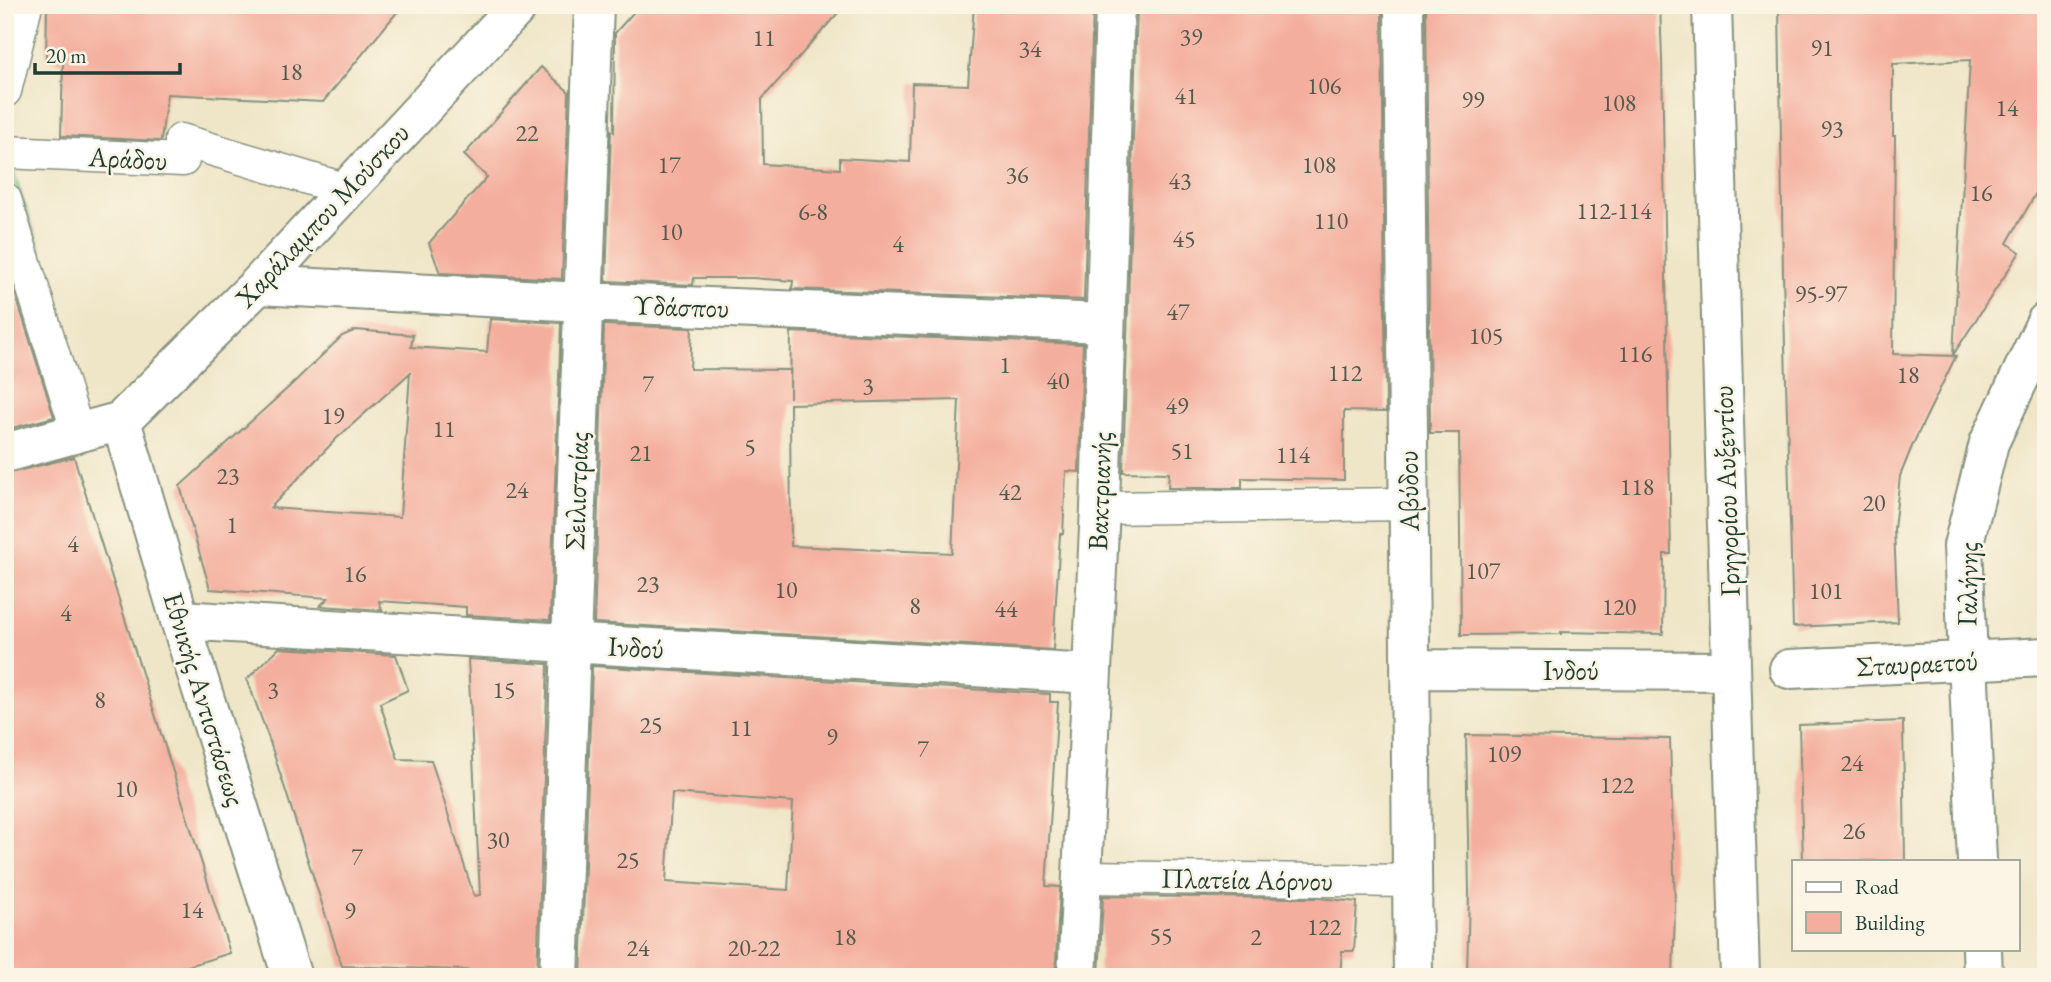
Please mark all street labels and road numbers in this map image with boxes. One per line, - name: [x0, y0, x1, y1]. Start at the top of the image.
- street label: Χαράλαμπου Μούσκου: [226, 115, 417, 316]
- street label: Αράδου: [87, 138, 168, 178]
- street label: Υδάσπου: [632, 286, 730, 326]
- street label: Γρηγορίου Αυξεντίου: [1704, 385, 1748, 597]
- street label: Σειλιστρίας: [556, 431, 596, 551]
- street label: Βακτριανής: [1079, 431, 1119, 551]
- street label: Αβύδου: [1389, 450, 1427, 533]
- street label: Γαλήνης: [1948, 542, 1986, 626]
- street label: Εθνικής Αντιστάσεως: [155, 588, 255, 810]
- street label: Ινδού: [607, 628, 665, 666]
- street label: Σταυραετού: [1855, 642, 1979, 684]
- street label: Ινδού: [1543, 652, 1599, 688]
- street label: Πλατεία Αόρνου: [1161, 860, 1333, 898]

